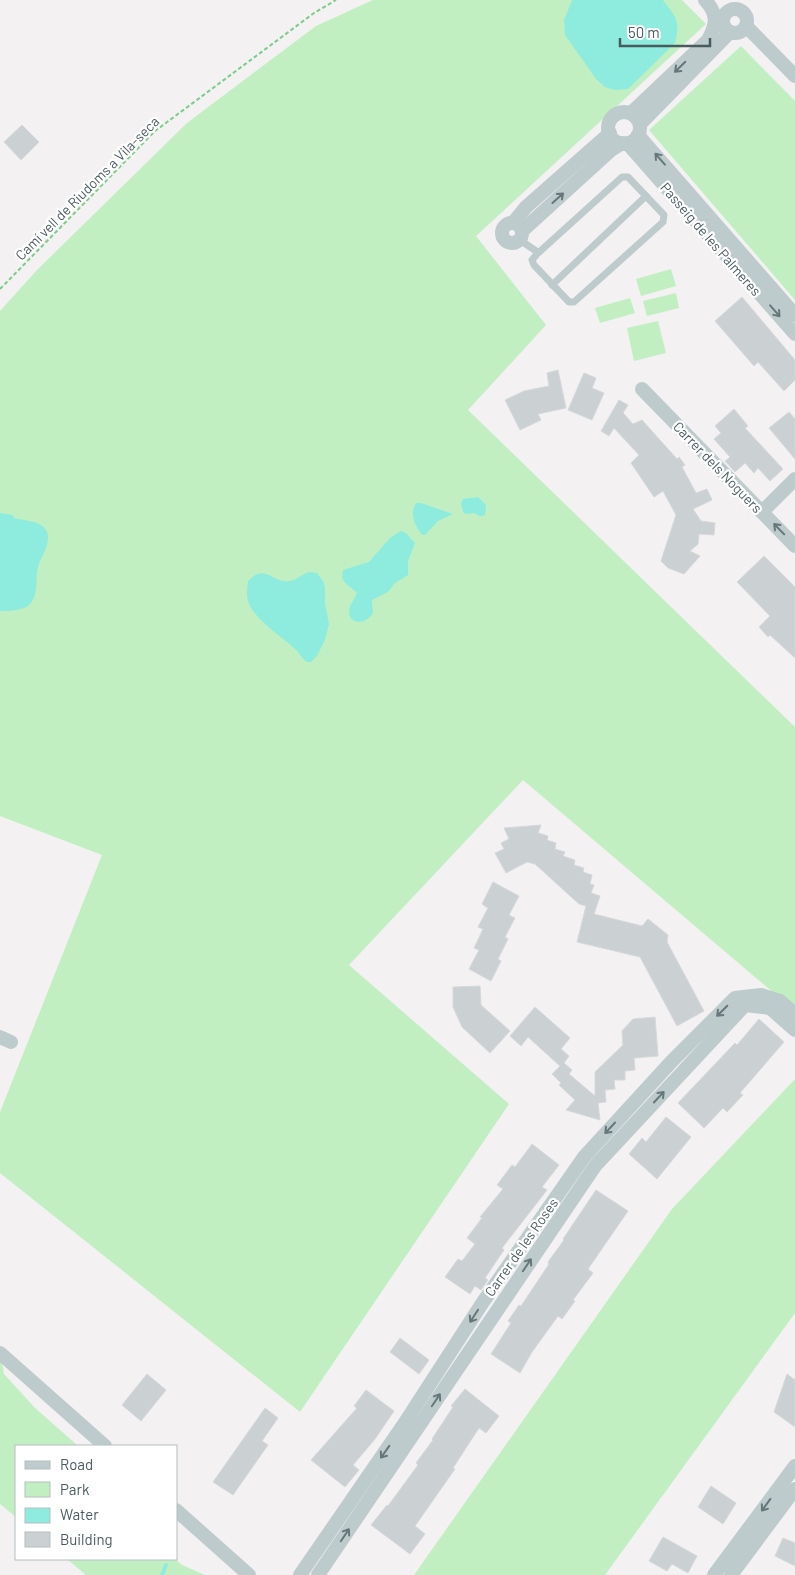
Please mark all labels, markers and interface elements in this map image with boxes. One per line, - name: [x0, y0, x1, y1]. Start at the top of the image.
- scale bar: [620, 15, 710, 47]
- text: 50 m: [628, 23, 660, 41]
- one-way arrow: [674, 61, 686, 73]
- street label: Camí vell de Riudoms a Vila-seca: [12, 113, 162, 263]
- one-way arrow: [654, 153, 665, 166]
- street label: Passeig de les Palmeres: [657, 179, 765, 299]
- one-way arrow: [552, 193, 565, 204]
- one-way arrow: [769, 305, 781, 318]
- street label: Carrer dels Noguers: [670, 418, 766, 516]
- one-way arrow: [773, 523, 785, 535]
- one-way arrow: [716, 1005, 729, 1017]
- one-way arrow: [653, 1090, 665, 1103]
- one-way arrow: [604, 1122, 616, 1134]
- street label: Carrer de les Roses: [481, 1194, 561, 1299]
- one-way arrow: [522, 1259, 532, 1273]
- one-way arrow: [469, 1309, 479, 1323]
- one-way arrow: [431, 1393, 441, 1407]
- legend: [15, 1445, 178, 1560]
- one-way arrow: [380, 1445, 390, 1459]
- text: Road: [60, 1455, 93, 1473]
- text: Park: [60, 1480, 90, 1498]
- one-way arrow: [761, 1498, 771, 1512]
- text: Water: [60, 1505, 99, 1523]
- one-way arrow: [340, 1528, 350, 1542]
- text: Building: [60, 1530, 113, 1548]

